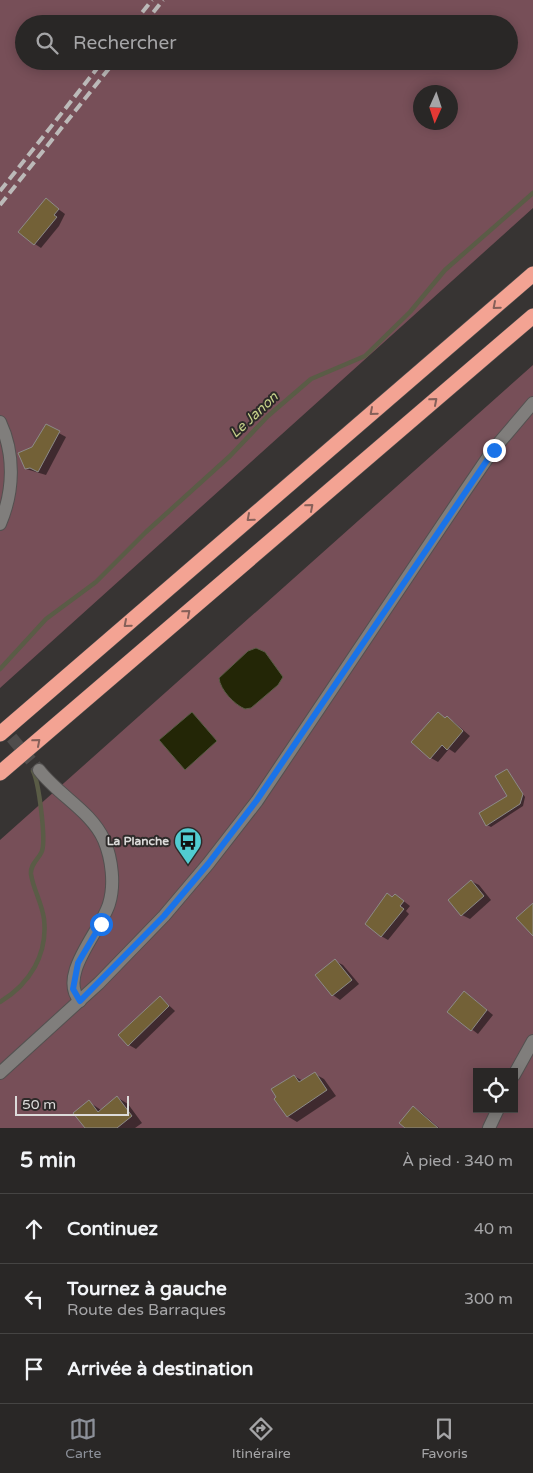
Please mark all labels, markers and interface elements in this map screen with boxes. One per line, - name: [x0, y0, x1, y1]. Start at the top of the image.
- search box: [15, 15, 518, 70]
- icon: search: [33, 29, 61, 57]
- text: Rechercher: [73, 32, 176, 54]
- north arrow: [413, 85, 458, 130]
- one-way arrow: [493, 300, 502, 309]
- water label: Le Janon: [226, 388, 282, 442]
- one-way arrow: [428, 398, 437, 407]
- one-way arrow: [370, 406, 379, 415]
- route end: [483, 439, 506, 462]
- one-way arrow: [305, 504, 314, 513]
- one-way arrow: [247, 513, 256, 521]
- one-way arrow: [181, 610, 190, 619]
- one-way arrow: [124, 619, 133, 627]
- one-way arrow: [31, 739, 40, 747]
- bus stop icon: La Planche: [173, 826, 203, 865]
- place label: La Planche: [107, 834, 169, 848]
- route start: [90, 913, 113, 936]
- map controls: [473, 1068, 518, 1113]
- button: locate: [473, 1068, 518, 1113]
- scale bar: [15, 1093, 129, 1116]
- text: 50 m: [22, 1096, 56, 1113]
- text: 5 min: [20, 1148, 76, 1173]
- text: À pied · 340 m: [402, 1151, 513, 1171]
- icon: ahead: [20, 1215, 48, 1243]
- text: Continuez: [67, 1218, 158, 1240]
- text: 40 m: [474, 1219, 513, 1239]
- text: Tournez à gauche: [67, 1278, 227, 1300]
- icon: left: [20, 1285, 48, 1313]
- text: 300 m: [464, 1289, 513, 1309]
- text: Route des Barraques: [67, 1300, 226, 1320]
- icon: arrive: [20, 1355, 48, 1383]
- text: Arrivée à destination: [67, 1358, 253, 1380]
- tab: Carte: [65, 1415, 101, 1462]
- tab: Itinéraire: [232, 1415, 291, 1462]
- tab: Favoris: [421, 1415, 468, 1462]

